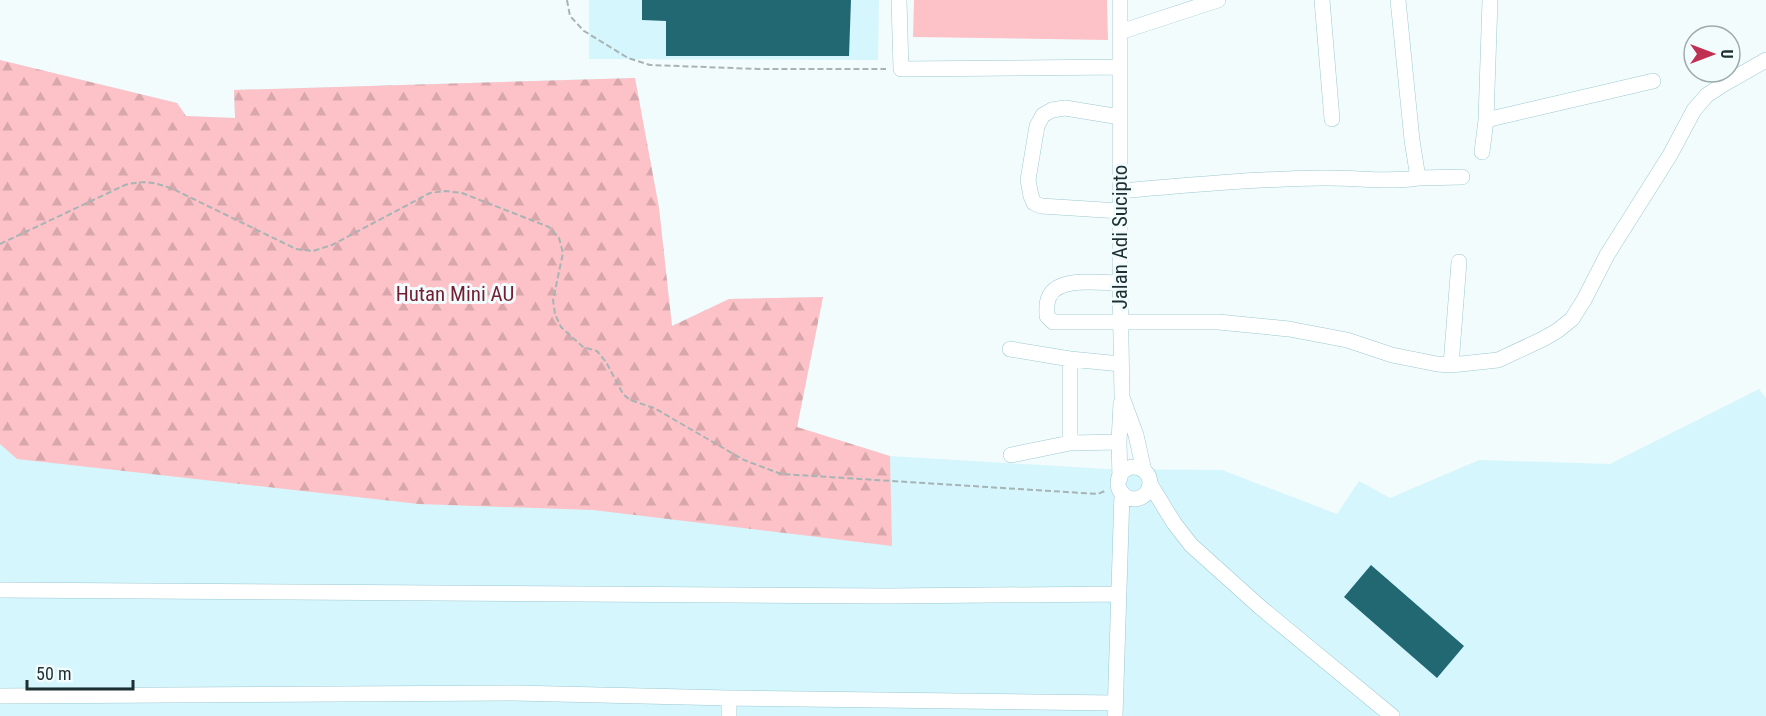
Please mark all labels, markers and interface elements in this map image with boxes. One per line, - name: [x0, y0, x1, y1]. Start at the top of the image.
- north arrow: [1682, 24, 1742, 84]
- text: U: [1717, 49, 1736, 59]
- street label: Jalan Adi Sucipto: [1108, 165, 1132, 309]
- park label: Hutan Mini AU: [396, 282, 514, 306]
- scale bar: [27, 653, 134, 691]
- text: 50 m: [36, 663, 71, 684]

